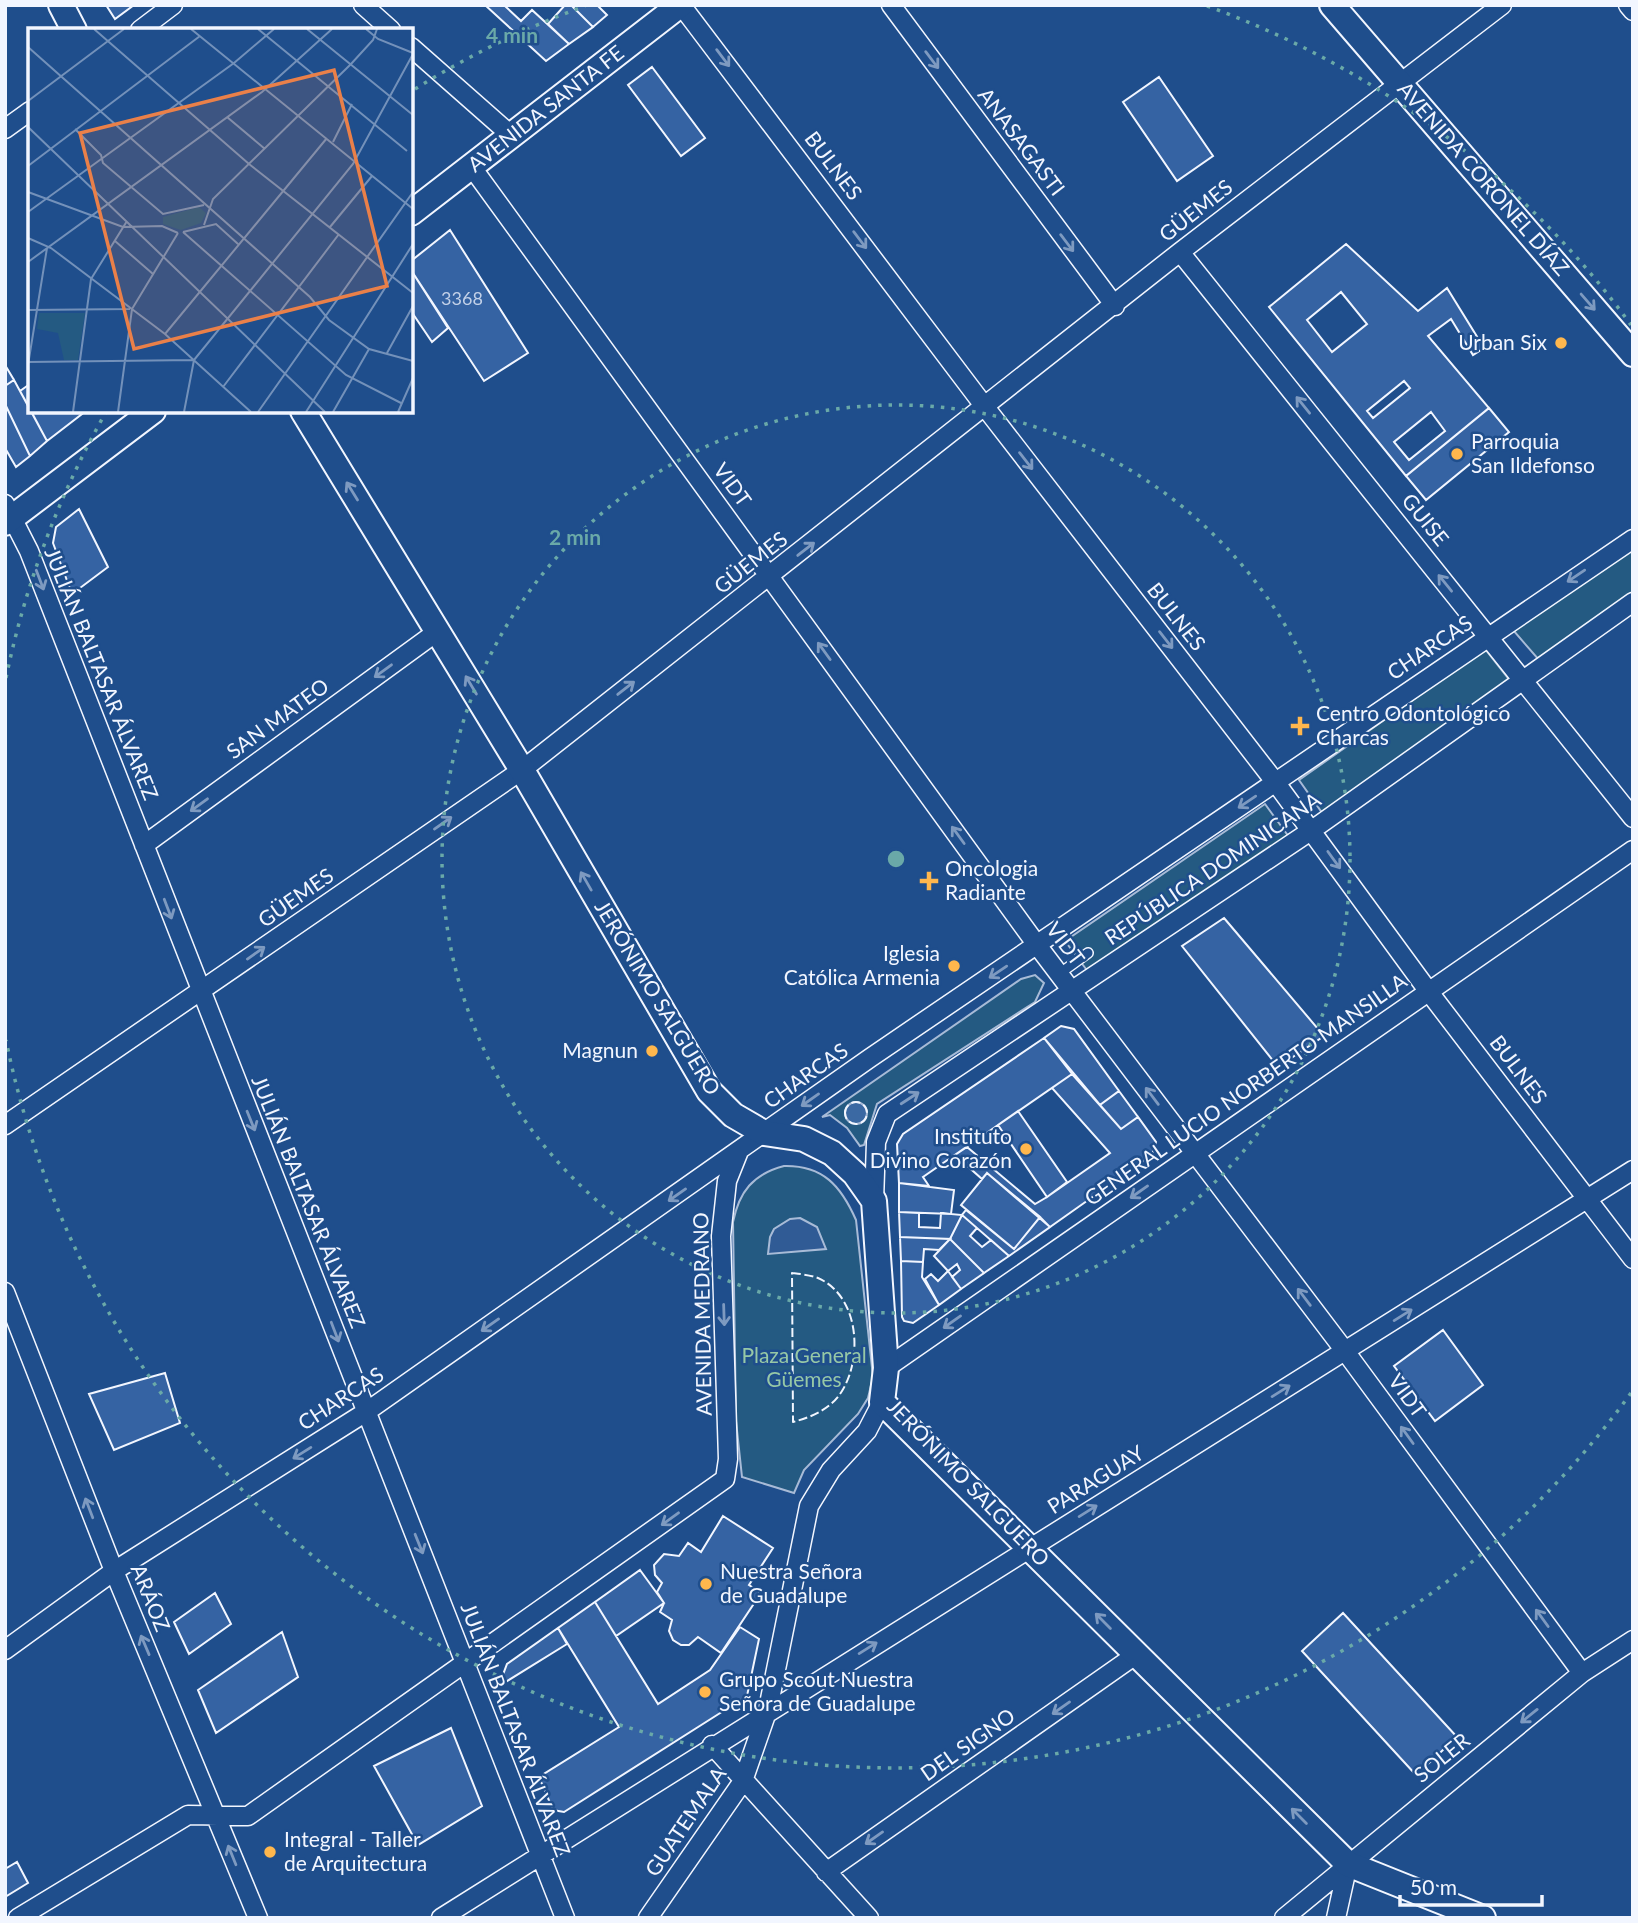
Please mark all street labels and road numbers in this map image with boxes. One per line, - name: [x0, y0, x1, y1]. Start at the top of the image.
- street label: AVENIDA SANTA FE: [462, 39, 628, 176]
- street label: AVENIDA CORONEL DÍAZ: [1393, 76, 1575, 280]
- street label: ANASAGASTI: [974, 82, 1071, 200]
- street label: BULNES: [800, 126, 868, 204]
- street label: GÜEMES: [1154, 174, 1237, 246]
- street label: VIDT: [709, 457, 758, 511]
- street label: GUISE: [1398, 488, 1455, 550]
- street label: GÜEMES: [709, 526, 792, 598]
- street label: JULIÁN BALTASAR ÁLVAREZ: [40, 544, 164, 803]
- street label: BULNES: [1143, 577, 1211, 655]
- street label: CHARCAS: [1382, 609, 1476, 684]
- street label: SAN MATEO: [221, 672, 333, 763]
- street label: REPÚBLICA DOMINICANA: [1099, 786, 1326, 949]
- street label: GÜEMES: [253, 862, 338, 932]
- street label: JERÓNIMO SALGUERO: [590, 895, 726, 1099]
- street label: VIDT: [1042, 916, 1091, 970]
- street label: GENERAL LUCIO NORBERTO MANSILLA: [1079, 967, 1412, 1210]
- street label: BULNES: [1485, 1030, 1553, 1108]
- street label: CHARCAS: [758, 1037, 852, 1113]
- street label: JULIÁN BALTASAR ÁLVAREZ: [247, 1072, 371, 1331]
- street label: AVENIDA MEDRANO: [687, 1212, 716, 1416]
- street label: CHARCAS: [293, 1361, 388, 1435]
- street label: VIDT: [1384, 1368, 1433, 1422]
- street label: JERÓNIMO SALGUERO: [883, 1393, 1055, 1571]
- street label: PARAGUAY: [1042, 1439, 1149, 1518]
- street label: ARÁOZ: [127, 1560, 176, 1635]
- street label: JULIÁN BALTASAR ÁLVAREZ: [456, 1599, 576, 1860]
- street label: DEL SIGNO: [915, 1702, 1019, 1785]
- street label: SOLER: [1408, 1726, 1475, 1787]
- street label: GUATEMALA: [639, 1761, 731, 1881]

